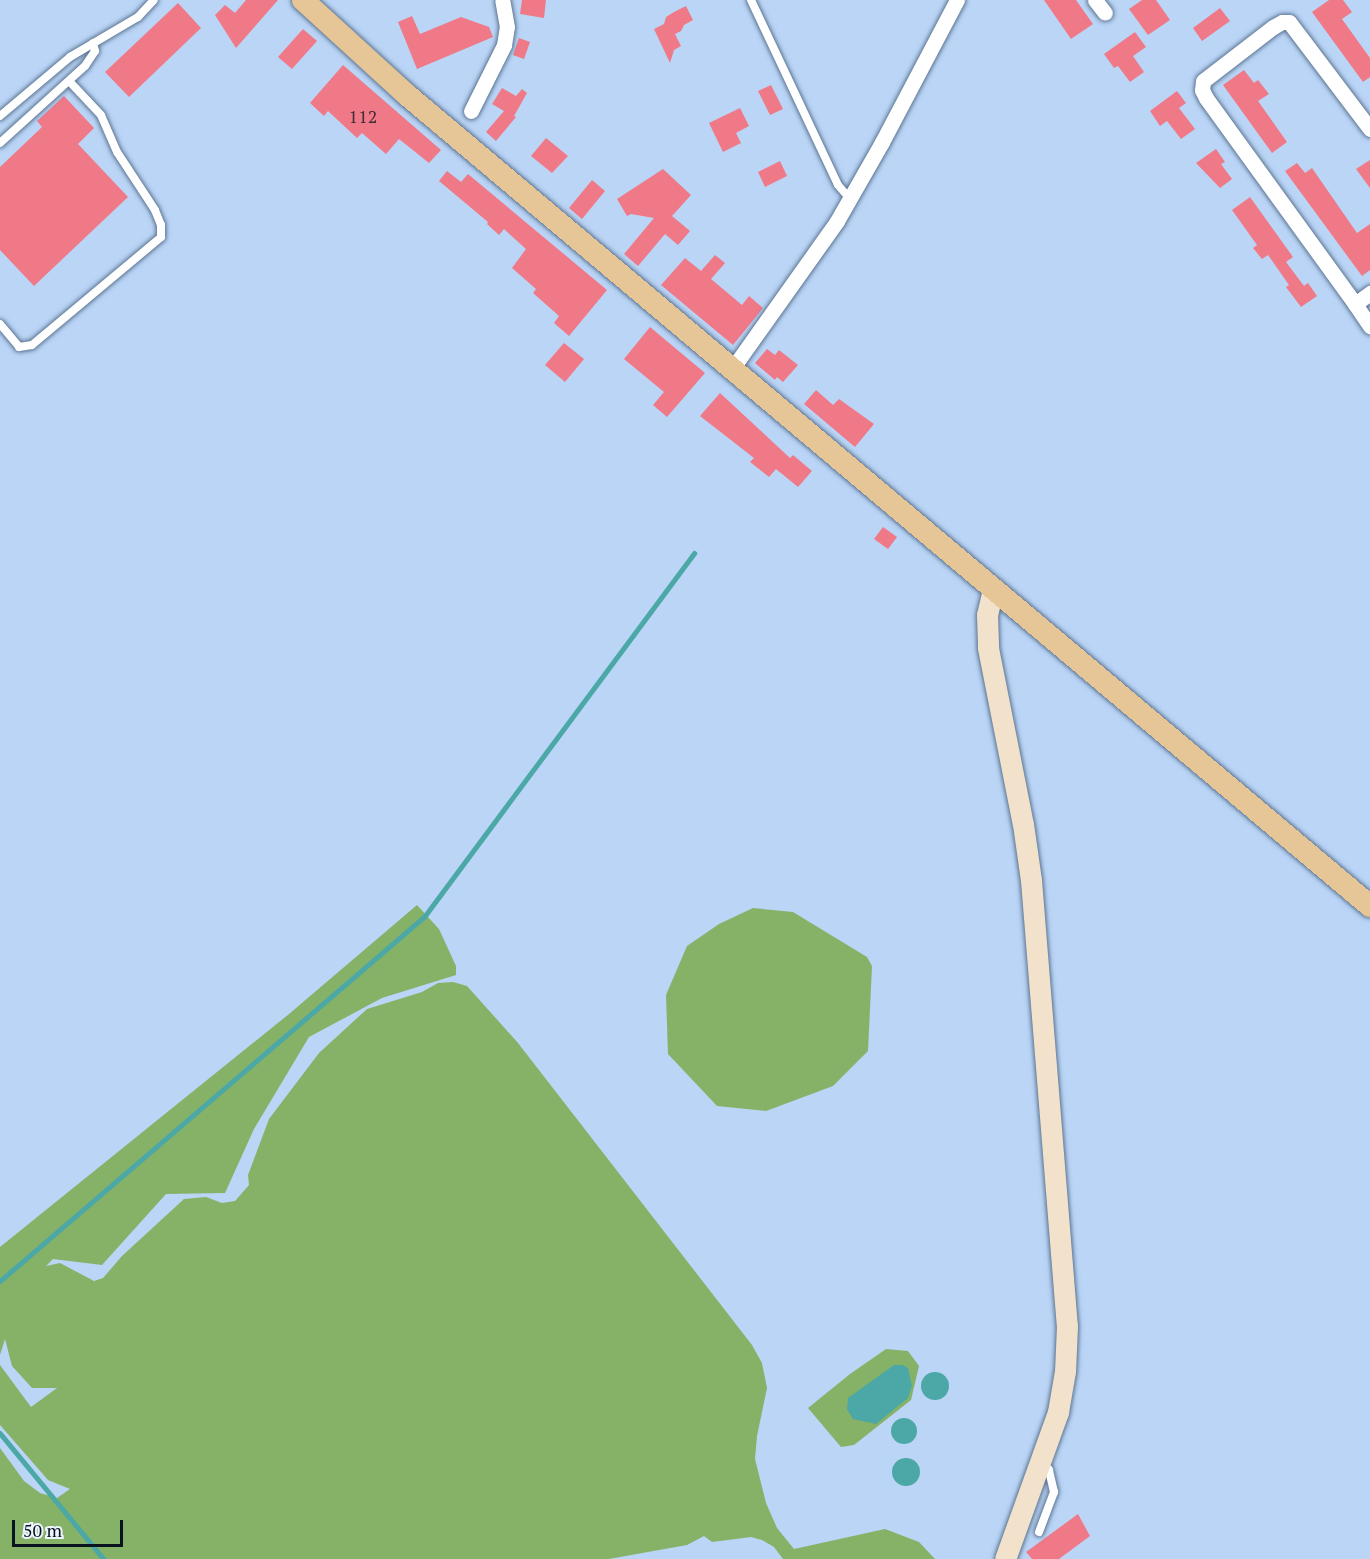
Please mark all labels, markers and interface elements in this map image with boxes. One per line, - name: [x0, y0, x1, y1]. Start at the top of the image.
- house number: 112: [349, 105, 377, 127]
- scale bar: [15, 1508, 126, 1546]
- text: 50 m: [23, 1518, 62, 1542]

